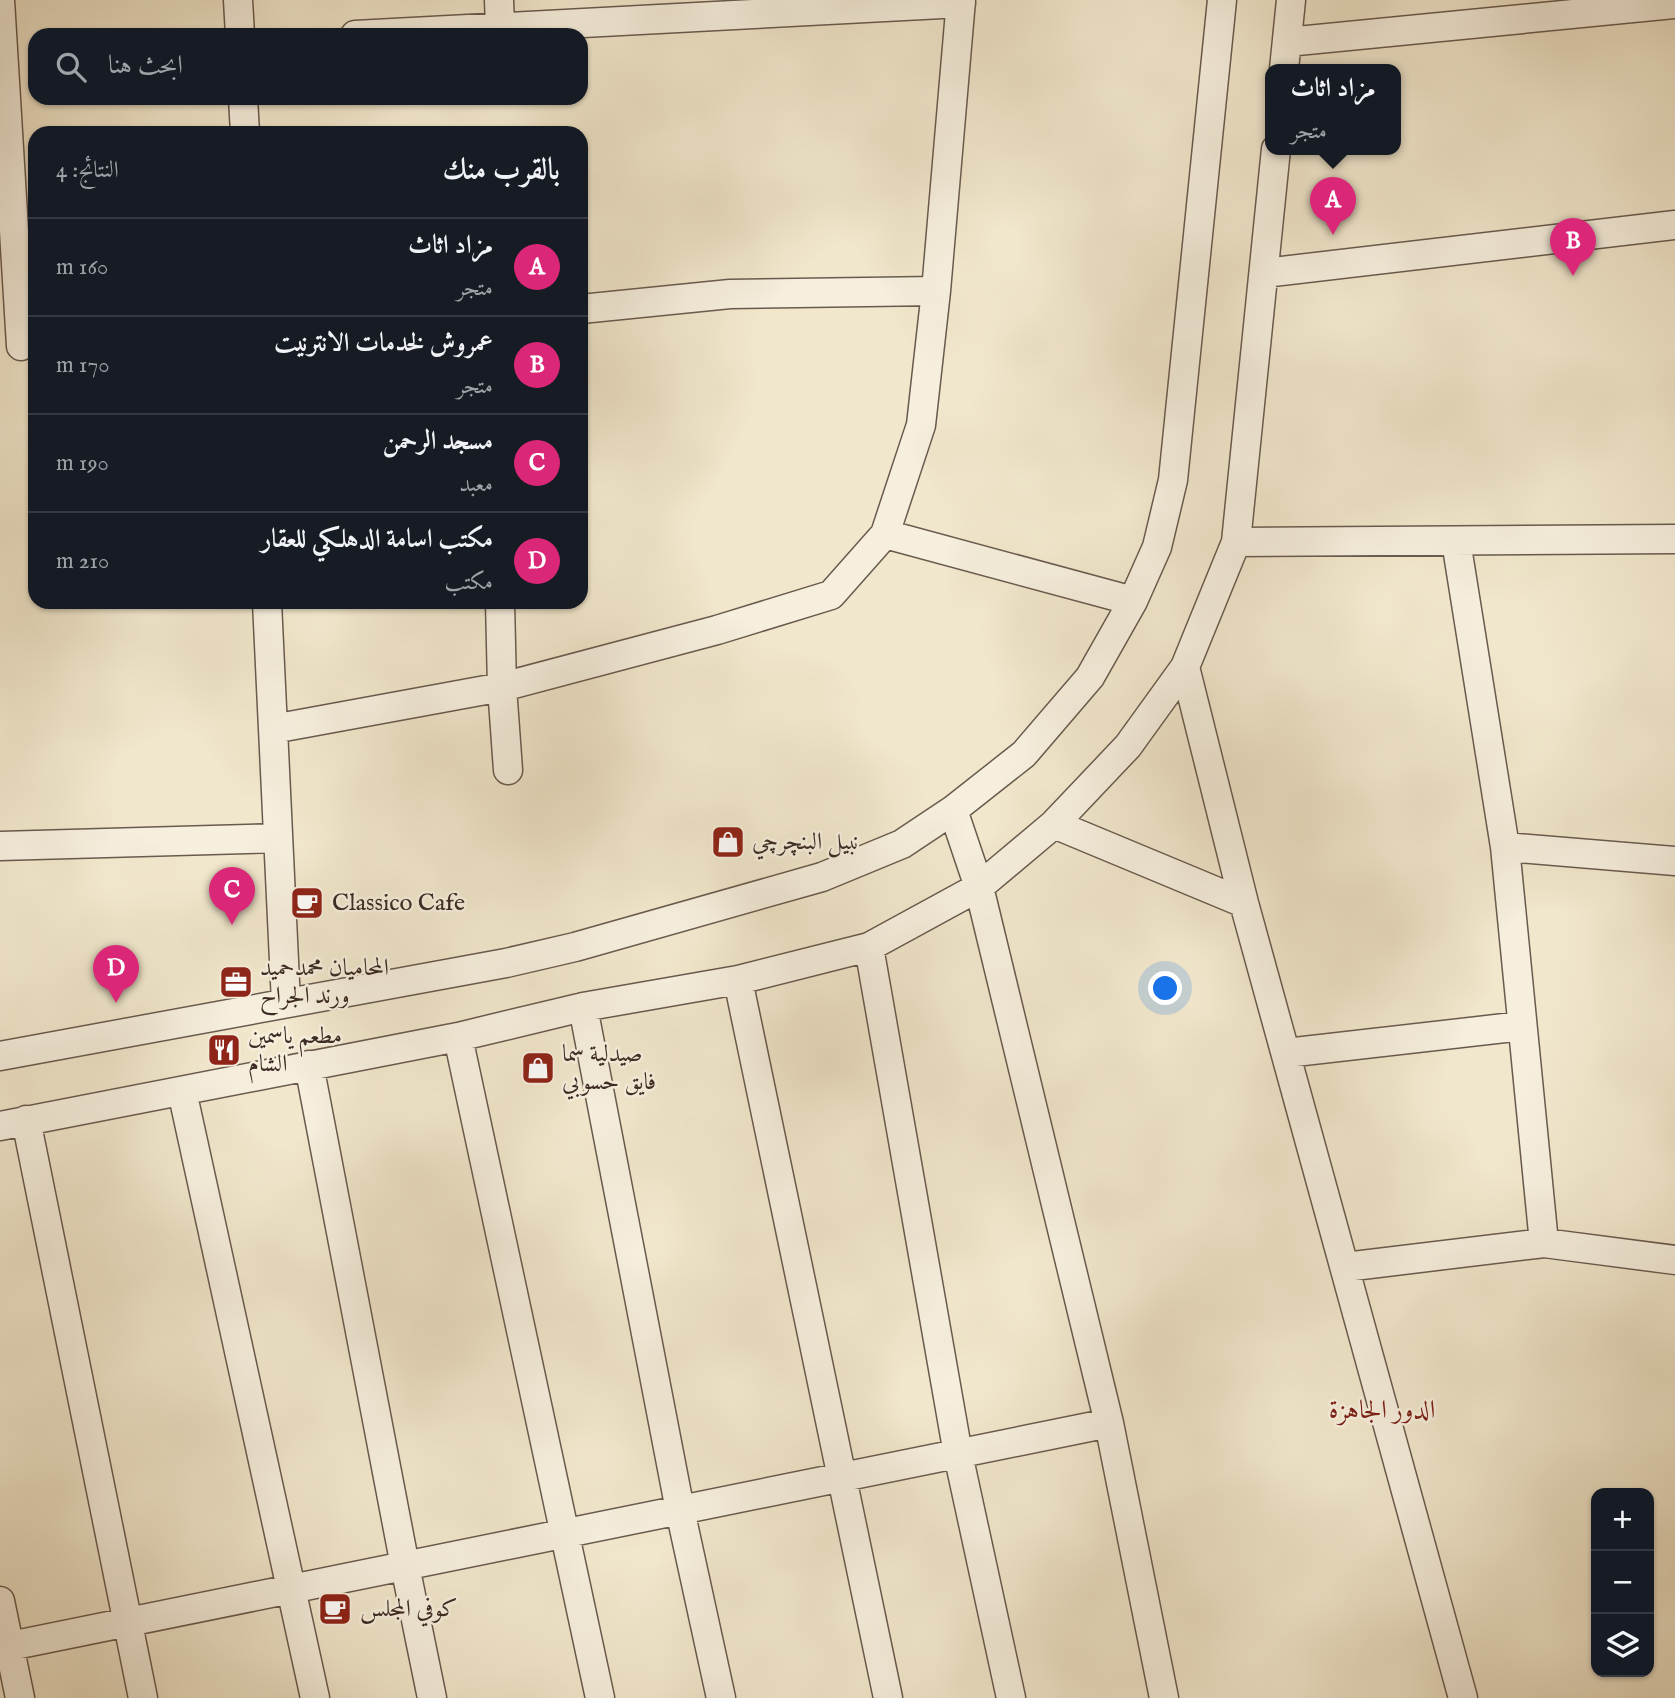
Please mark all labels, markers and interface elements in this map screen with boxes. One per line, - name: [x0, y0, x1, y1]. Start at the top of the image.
- search box: [28, 28, 588, 105]
- icon: search: [52, 48, 90, 86]
- text: ابحث هنا: [108, 49, 183, 82]
- popup: [1265, 64, 1401, 155]
- text: مزاد اثاث: [1291, 72, 1375, 105]
- text: متجر: [1291, 117, 1327, 146]
- text: بالقرب منك: [443, 152, 560, 190]
- text: النتائج: 4: [56, 156, 119, 185]
- pin: A: [1310, 177, 1356, 235]
- pin: B: [1550, 218, 1596, 276]
- text: مزاد اثاث: [408, 229, 493, 262]
- text: 160 m: [56, 253, 108, 282]
- text: A: [529, 253, 545, 282]
- text: متجر: [457, 274, 493, 303]
- text: عمروش لخدمات الانترنيت: [274, 327, 493, 360]
- text: 170 m: [56, 351, 109, 380]
- text: B: [529, 351, 545, 380]
- text: متجر: [457, 372, 493, 401]
- text: مسجد الرحمن: [382, 425, 493, 458]
- text: 190 m: [56, 449, 109, 478]
- text: C: [529, 449, 545, 478]
- text: معبد: [459, 470, 493, 499]
- text: مكتب اسامة الدهلكي للعقار: [261, 523, 493, 556]
- text: 210 m: [56, 547, 109, 576]
- text: D: [528, 547, 546, 576]
- text: مكتب: [445, 568, 493, 597]
- shop icon: نبيل البنچرچي: [709, 823, 747, 861]
- place label: نبيل البنچرچي: [752, 827, 859, 860]
- pin: C: [209, 867, 255, 925]
- cafe icon: Classico Cafe: [288, 884, 326, 922]
- place label: Classico Cafe: [332, 888, 465, 919]
- pin: D: [93, 945, 139, 1003]
- place label: المحاميان محمدحميد ورند الجراح: [260, 953, 389, 1016]
- office icon: المحاميان محمدحميد ورند الجراح: [217, 963, 255, 1001]
- your location: [1148, 971, 1182, 1005]
- place label: مطعم ياسمين الشام: [248, 1021, 342, 1084]
- restaurant icon: مطعم ياسمين الشام: [205, 1031, 243, 1069]
- place label: صيدلية سما فايق حسوبي: [562, 1039, 656, 1100]
- shop icon: صيدلية سما فايق حسوبي: [519, 1049, 557, 1087]
- district label: الدور الجاهزة: [1329, 1394, 1435, 1427]
- map controls: [1591, 1488, 1654, 1677]
- button: +: [1591, 1488, 1654, 1551]
- button: −: [1591, 1551, 1654, 1614]
- cafe icon: كوفي المجلس: [316, 1590, 354, 1628]
- place label: كوفي المجلس: [360, 1594, 457, 1627]
- button: layers: [1591, 1614, 1654, 1677]

